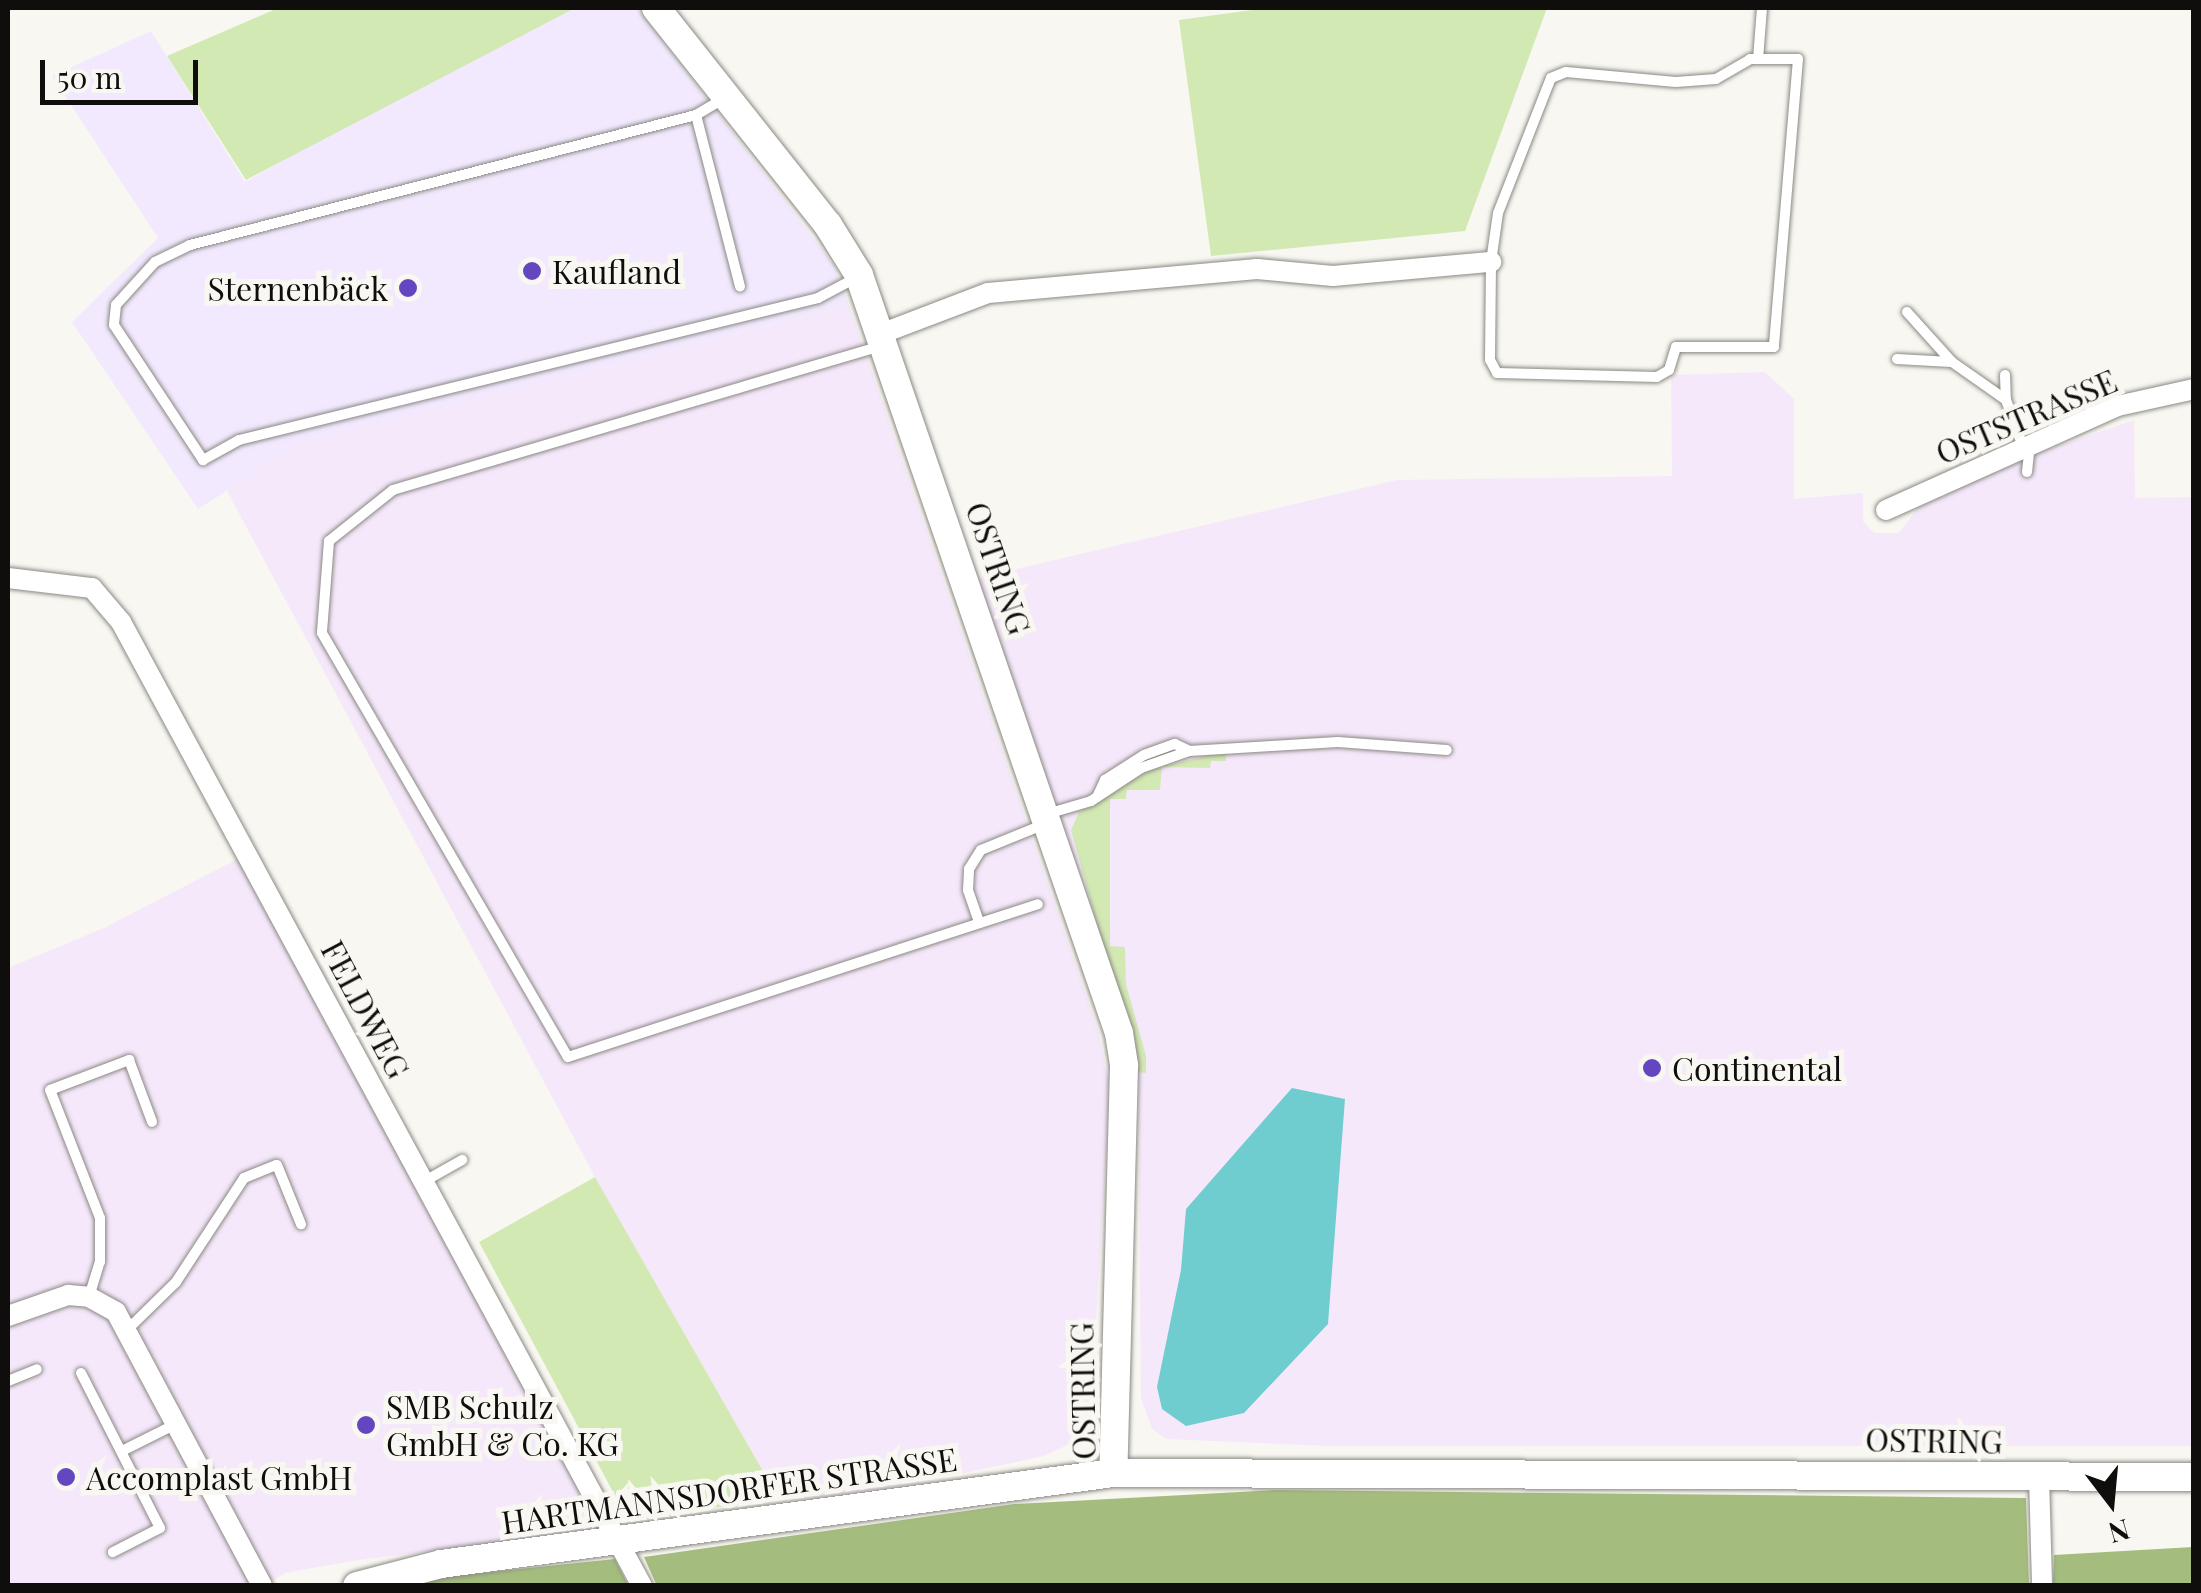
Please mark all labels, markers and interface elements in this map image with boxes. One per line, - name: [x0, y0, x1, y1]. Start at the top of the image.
- scale bar: [45, 40, 202, 102]
- text: 50 m: [57, 57, 122, 97]
- place label: Kaufland: [552, 252, 681, 290]
- marker: Kaufland: [521, 260, 543, 282]
- place label: Sternenbäck: [207, 269, 388, 307]
- marker: Sternenbäck: [397, 277, 419, 299]
- street label: OSTSTRASSE: [1930, 361, 2122, 471]
- street label: OSTRING: [958, 497, 1040, 639]
- street label: FELDWEG: [314, 934, 418, 1084]
- place label: Continental: [1672, 1049, 1842, 1087]
- marker: Continental: [1641, 1057, 1663, 1079]
- street label: OSTRING: [1062, 1322, 1102, 1460]
- place label: SMB Schulz GmbH & Co. KG: [386, 1388, 619, 1463]
- marker: SMB Schulz GmbH & Co. KG: [355, 1414, 377, 1436]
- street label: OSTRING: [1865, 1420, 2003, 1460]
- street label: HARTMANNSDORFER STRASSE: [499, 1439, 959, 1541]
- north arrow: [2061, 1453, 2161, 1553]
- place label: Accomplast GmbH: [86, 1458, 353, 1496]
- marker: Accomplast GmbH: [55, 1466, 77, 1488]
- text: N: [2105, 1512, 2134, 1553]

